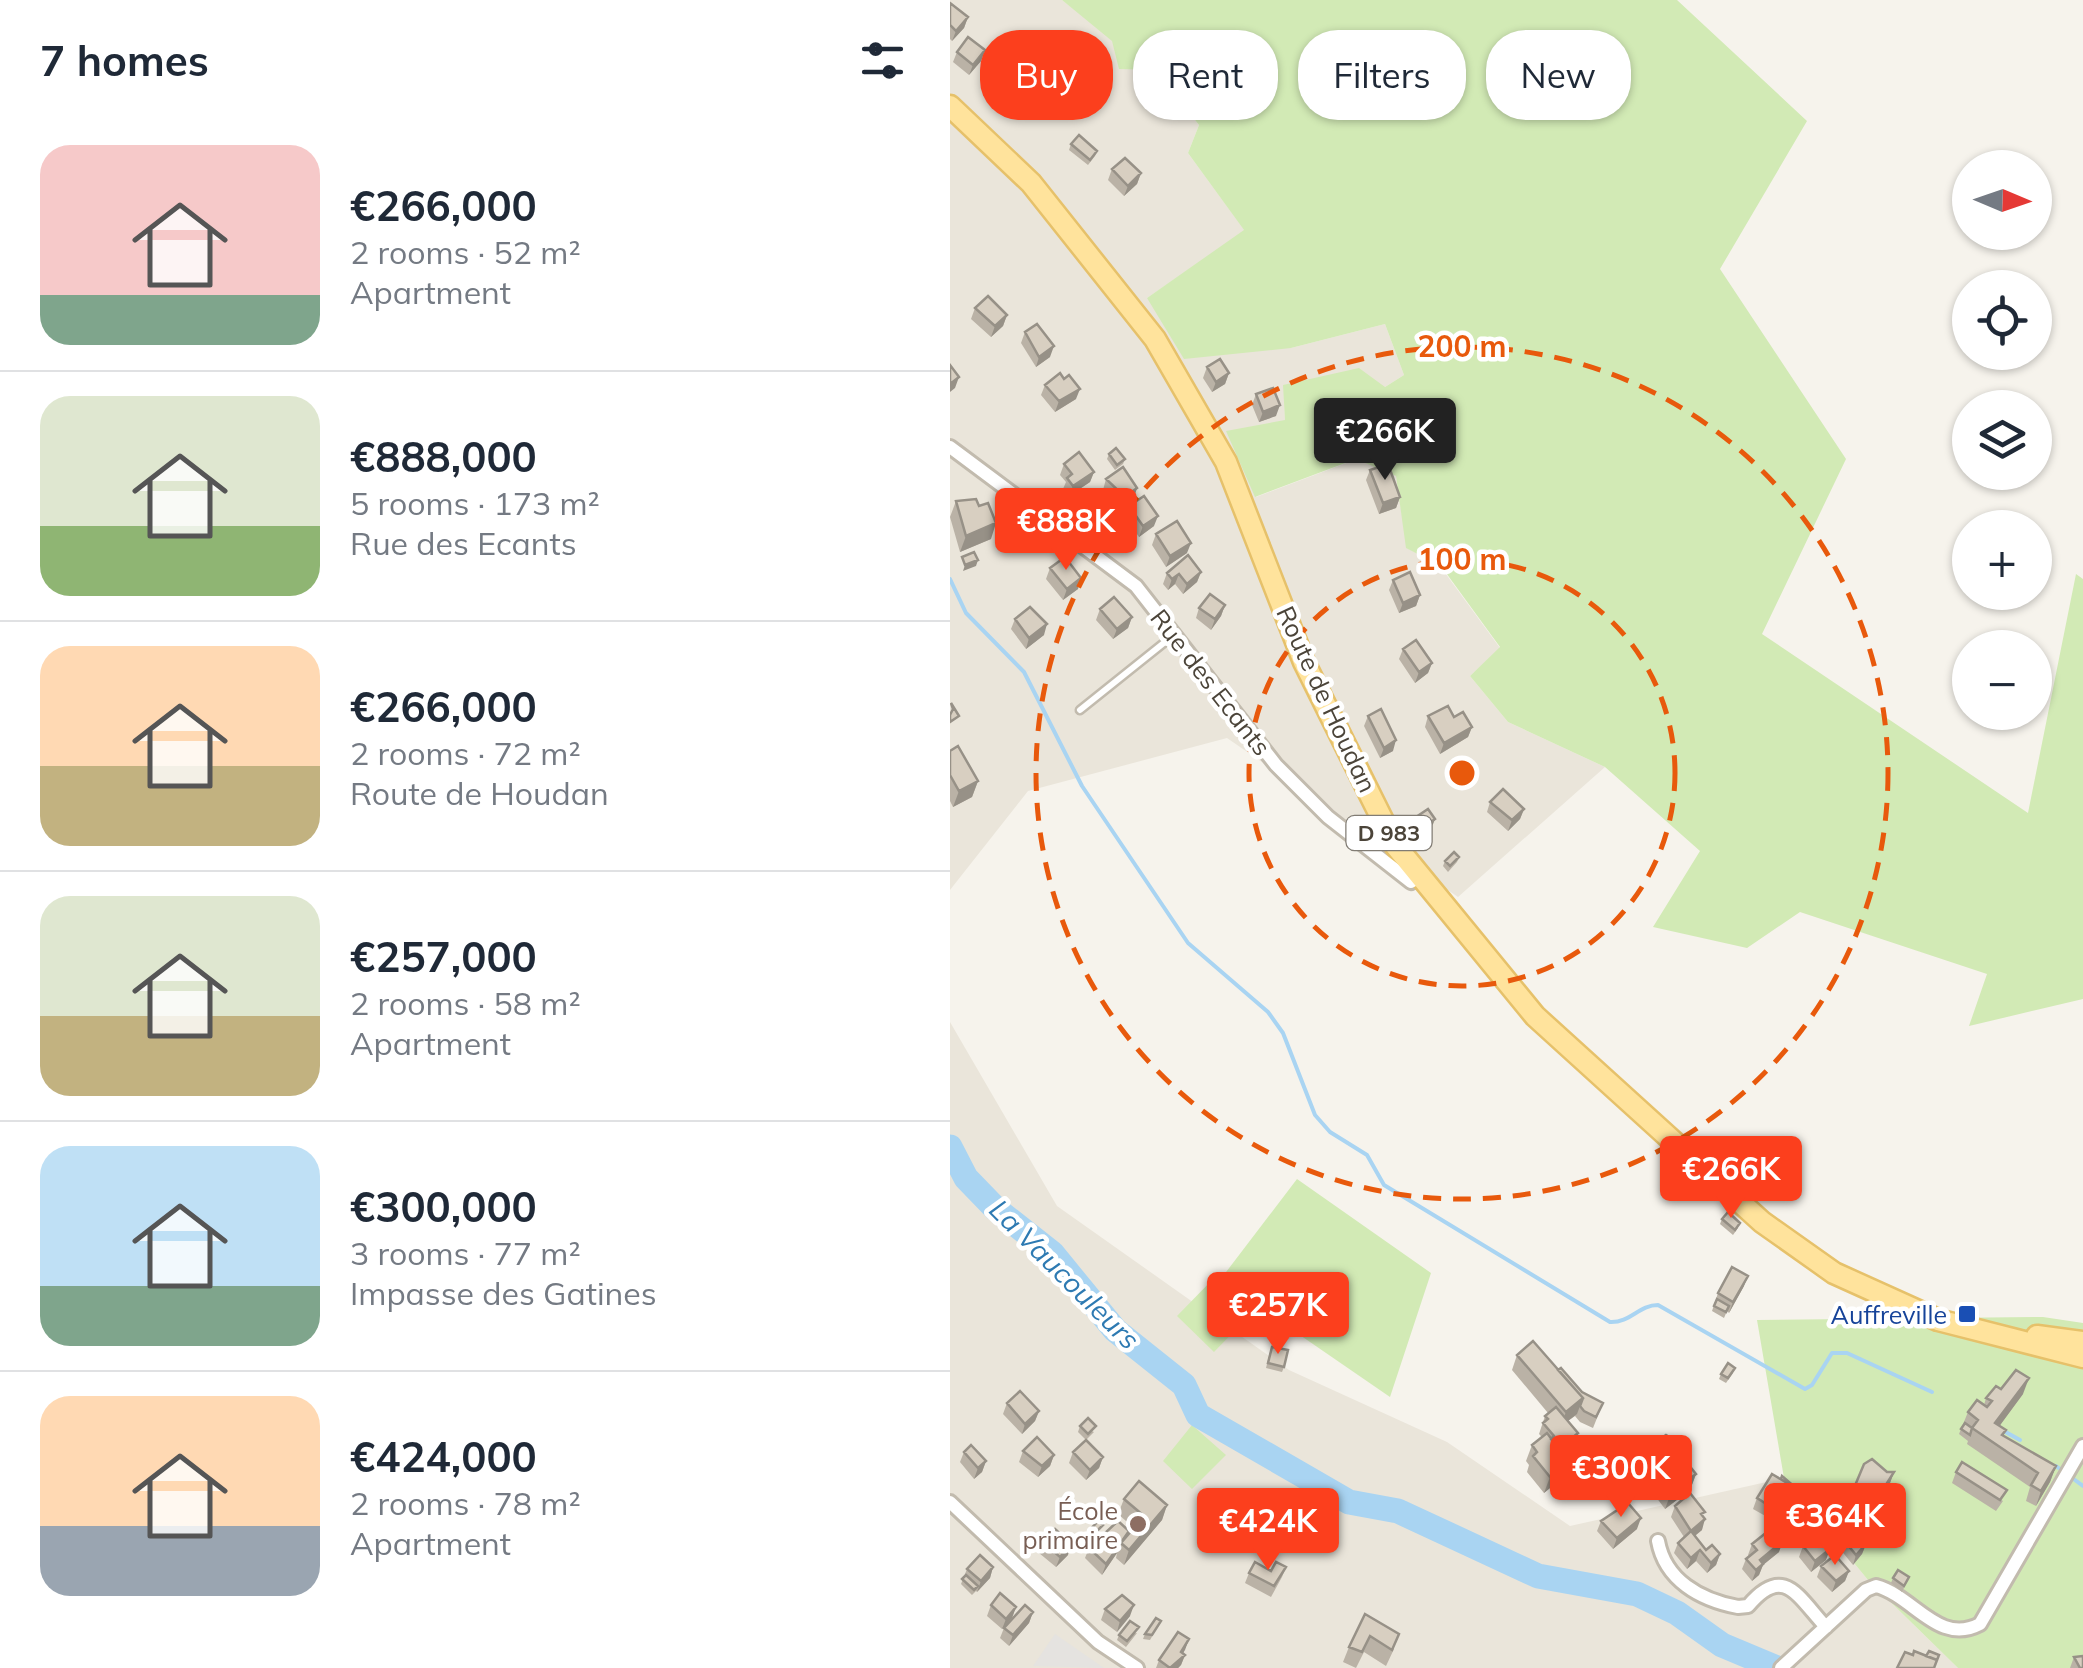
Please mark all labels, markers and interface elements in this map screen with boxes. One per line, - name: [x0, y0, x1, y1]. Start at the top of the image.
- chip: Buy: [980, 30, 1113, 120]
- chip: Rent: [1133, 30, 1278, 120]
- chip: Filters: [1298, 30, 1466, 120]
- chip: New: [1486, 30, 1631, 120]
- icon: filters: [855, 33, 910, 88]
- text: 7 homes: [40, 34, 209, 87]
- north arrow: [1952, 150, 2052, 250]
- map controls: [1952, 150, 2052, 730]
- text: €266,000: [350, 179, 537, 232]
- icon: home: [120, 185, 240, 305]
- text: 2 rooms · 52 m²: [350, 232, 581, 272]
- button: locate: [1952, 270, 2052, 370]
- text: Apartment: [350, 272, 511, 312]
- text: 200 m: [1417, 327, 1507, 365]
- button: layers: [1952, 390, 2052, 490]
- pin: €266K: [1315, 398, 1455, 483]
- text: €266K: [1336, 410, 1434, 450]
- text: €888,000: [350, 430, 537, 483]
- icon: home: [120, 436, 240, 556]
- text: 5 rooms · 173 m²: [350, 483, 600, 523]
- pin: €888K: [996, 488, 1136, 573]
- text: €888K: [1017, 500, 1115, 540]
- button: +: [1952, 510, 2052, 610]
- text: Rue des Ecants: [350, 523, 577, 563]
- text: 100 m: [1417, 540, 1507, 578]
- street label: Route de Houdan: [1270, 601, 1384, 797]
- street label: Rue des Ecants: [1144, 603, 1278, 761]
- button: −: [1952, 630, 2052, 730]
- text: €266,000: [350, 680, 537, 733]
- icon: home: [120, 686, 240, 806]
- text: 2 rooms · 72 m²: [350, 733, 581, 773]
- centre of rings: [1444, 755, 1480, 791]
- text: Route de Houdan: [350, 773, 609, 813]
- road number: D 983: [1346, 816, 1432, 850]
- text: €257,000: [350, 930, 537, 983]
- icon: home: [120, 936, 240, 1056]
- text: 2 rooms · 58 m²: [350, 983, 581, 1023]
- text: Apartment: [350, 1023, 511, 1063]
- pin: €266K: [1661, 1136, 1801, 1221]
- text: €266K: [1682, 1148, 1780, 1188]
- text: €300,000: [350, 1180, 537, 1233]
- icon: home: [120, 1186, 240, 1306]
- water label: La Vaucouleurs: [983, 1192, 1147, 1356]
- text: 3 rooms · 77 m²: [350, 1233, 581, 1273]
- pin: €257K: [1208, 1272, 1348, 1357]
- text: Impasse des Gatines: [350, 1273, 657, 1313]
- text: €257K: [1229, 1284, 1327, 1324]
- place label: Auffreville: [1831, 1299, 1947, 1330]
- marker: Auffreville: [1956, 1303, 1978, 1325]
- text: €424,000: [350, 1430, 537, 1483]
- pin: €300K: [1551, 1435, 1691, 1520]
- icon: home: [120, 1436, 240, 1556]
- text: €300K: [1572, 1447, 1670, 1487]
- text: 2 rooms · 78 m²: [350, 1483, 581, 1523]
- pin: €364K: [1765, 1483, 1905, 1568]
- pin: €424K: [1198, 1488, 1338, 1573]
- place label: École primaire: [1023, 1495, 1118, 1555]
- text: €364K: [1786, 1495, 1884, 1535]
- text: €424K: [1219, 1500, 1317, 1540]
- marker: École primaire: [1127, 1513, 1149, 1535]
- text: Apartment: [350, 1523, 511, 1563]

